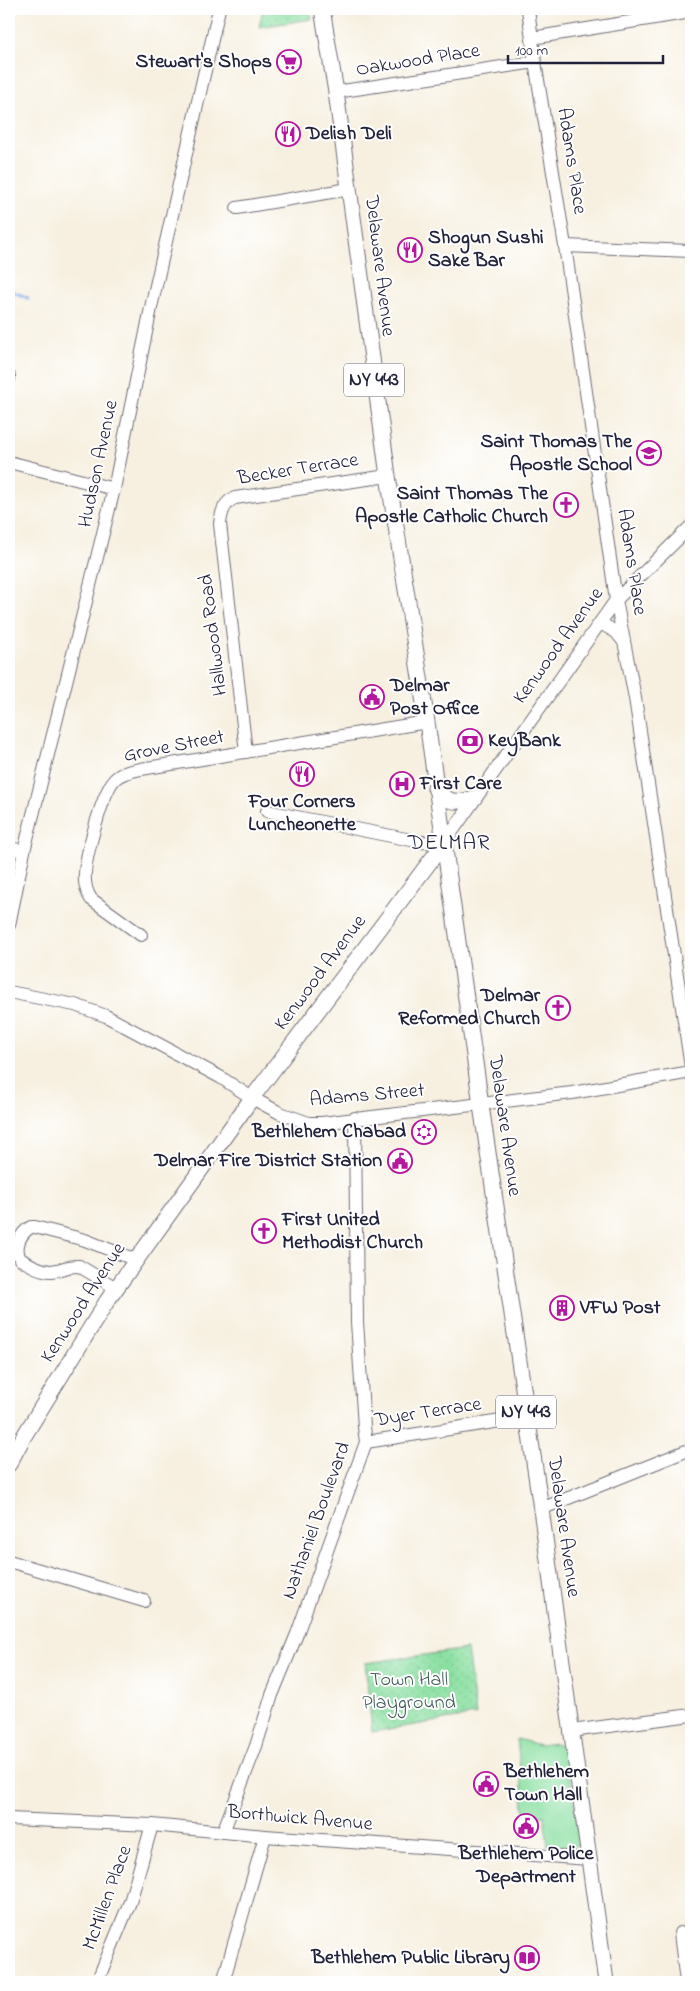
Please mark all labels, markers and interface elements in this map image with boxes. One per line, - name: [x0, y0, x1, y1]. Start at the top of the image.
- scale bar: [508, 32, 662, 64]
- street label: Oakwood Place: [354, 37, 482, 85]
- text: 100 m: [515, 40, 548, 62]
- place label: Stewart's Shops: [136, 48, 272, 77]
- supermarket icon: Stewart's Shops: [276, 49, 302, 75]
- street label: Adams Place: [548, 106, 594, 216]
- place label: Delish Deli: [305, 120, 392, 149]
- restaurant icon: Delish Deli: [275, 121, 301, 147]
- street label: Delaware Avenue: [356, 193, 402, 338]
- place label: Shogun Sushi Sake Bar: [428, 224, 544, 276]
- restaurant icon: Shogun Sushi Sake Bar: [397, 237, 423, 263]
- road number: NY 443: [344, 364, 404, 396]
- street label: Hudson Avenue: [71, 398, 127, 530]
- place label: Saint Thomas The Apostle School: [480, 428, 633, 480]
- school or university icon: Saint Thomas The Apostle School: [636, 440, 662, 466]
- street label: Becker Terrace: [235, 446, 360, 494]
- place label: Saint Thomas The Apostle Catholic Church: [355, 480, 549, 532]
- church icon: Saint Thomas The Apostle Catholic Church: [553, 492, 579, 518]
- street label: Adams Place: [608, 507, 654, 617]
- street label: Hallwood Road: [192, 572, 236, 698]
- street label: Kenwood Avenue: [507, 582, 611, 710]
- place label: Delmar Post Office: [389, 672, 480, 724]
- public building icon: Delmar Post Office: [359, 684, 385, 710]
- street label: Grove Street: [121, 723, 227, 771]
- place label: KeyBank: [488, 727, 562, 757]
- bank icon: KeyBank: [457, 728, 483, 754]
- restaurant icon: Four Corners Luncheonette: [289, 761, 315, 787]
- place label: First Care: [419, 770, 503, 799]
- hospital icon: First Care: [389, 771, 415, 797]
- place label: Four Corners Luncheonette: [248, 788, 357, 840]
- district label: DELMAR: [407, 828, 490, 860]
- street label: Kenwood Avenue: [268, 909, 374, 1037]
- place label: Delmar Reformed Church: [398, 982, 541, 1034]
- church icon: Delmar Reformed Church: [545, 995, 571, 1021]
- street label: Delaware Avenue: [480, 1053, 528, 1198]
- street label: Adams Street: [308, 1076, 426, 1115]
- place label: Bethlehem Chabad: [251, 1118, 407, 1147]
- synagogue icon: Bethlehem Chabad: [411, 1119, 437, 1145]
- place label: Delmar Fire District Station: [153, 1147, 382, 1176]
- public building icon: Delmar Fire District Station: [387, 1148, 413, 1174]
- place label: First United Methodist Church: [281, 1206, 423, 1258]
- church icon: First United Methodist Church: [251, 1218, 277, 1244]
- street label: Kenwood Avenue: [34, 1237, 134, 1369]
- place label: VFW Post: [579, 1294, 661, 1323]
- building icon: VFW Post: [549, 1295, 575, 1321]
- street label: Dyer Terrace: [372, 1390, 483, 1436]
- road number: NY 443: [496, 1395, 556, 1428]
- street label: Nathaniel Boulevard: [275, 1438, 359, 1604]
- street label: Delaware Avenue: [539, 1454, 587, 1599]
- park label: Town Hall Playground: [362, 1666, 456, 1719]
- place label: Bethlehem Town Hall: [503, 1758, 589, 1810]
- public building icon: Bethlehem Town Hall: [473, 1771, 499, 1797]
- street label: Borthwick Avenue: [225, 1798, 374, 1840]
- public building icon: Bethlehem Police Department: [513, 1813, 539, 1839]
- place label: Bethlehem Police Department: [458, 1840, 594, 1892]
- street label: McMillen Place: [76, 1841, 140, 1954]
- place label: Bethlehem Public Library: [311, 1944, 510, 1974]
- library icon: Bethlehem Public Library: [514, 1945, 540, 1971]

